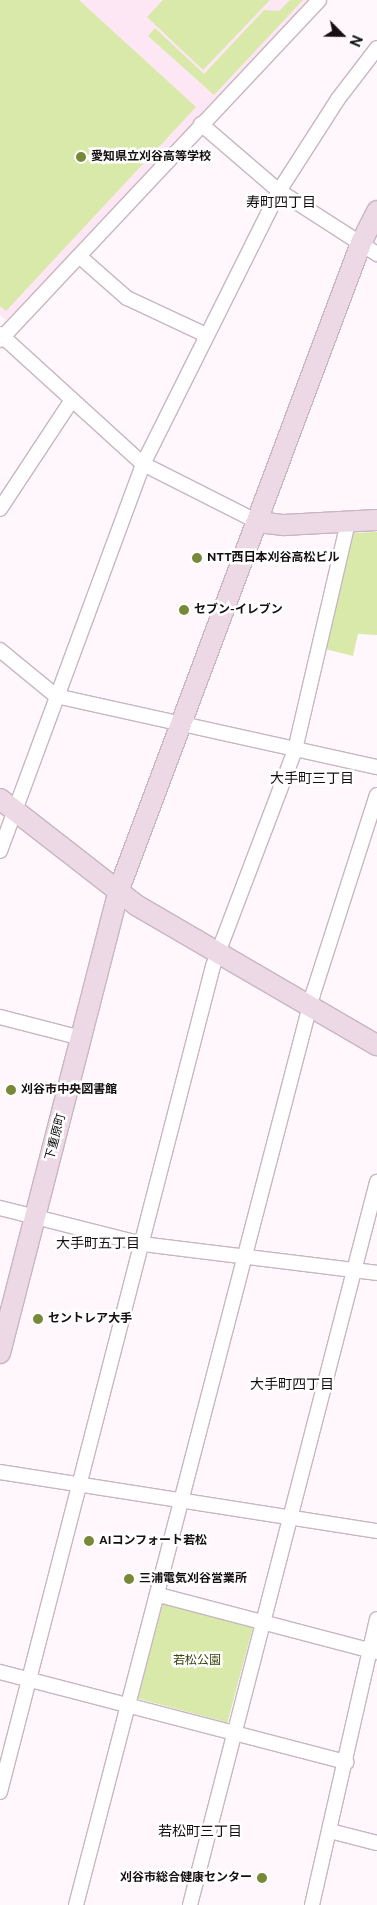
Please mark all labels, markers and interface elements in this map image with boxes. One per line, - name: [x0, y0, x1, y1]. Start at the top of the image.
- north arrow: [317, 10, 367, 60]
- text: N: [346, 33, 365, 49]
- place label: 愛知県立刈谷高等学校: [91, 150, 211, 164]
- marker: 愛知県立刈谷高等学校: [75, 151, 87, 163]
- district label: 寿町四丁目: [246, 194, 316, 210]
- place label: NTT西日本刈谷高松ビル: [207, 551, 340, 565]
- marker: NTT西日本刈谷高松ビル: [191, 552, 203, 564]
- place label: セブン-イレブン: [194, 603, 283, 617]
- marker: セブン-イレブン: [178, 604, 190, 616]
- district label: 大手町三丁目: [270, 770, 354, 786]
- place label: 刈谷市中央図書館: [21, 1083, 117, 1097]
- marker: 刈谷市中央図書館: [5, 1084, 17, 1096]
- street label: 下重原町: [43, 1112, 69, 1162]
- district label: 大手町五丁目: [56, 1235, 140, 1251]
- place label: セントレア大手: [48, 1312, 132, 1326]
- marker: セントレア大手: [32, 1313, 44, 1325]
- district label: 大手町四丁目: [250, 1376, 334, 1392]
- place label: AIコンフォート若松: [99, 1534, 207, 1548]
- marker: AIコンフォート若松: [83, 1535, 95, 1547]
- place label: 三浦電気刈谷営業所: [139, 1572, 247, 1586]
- marker: 三浦電気刈谷営業所: [123, 1573, 135, 1585]
- park label: 若松公園: [173, 1654, 221, 1668]
- district label: 若松町三丁目: [158, 1823, 242, 1839]
- place label: 刈谷市総合健康センター: [120, 1871, 252, 1885]
- marker: 刈谷市総合健康センター: [256, 1872, 268, 1884]

